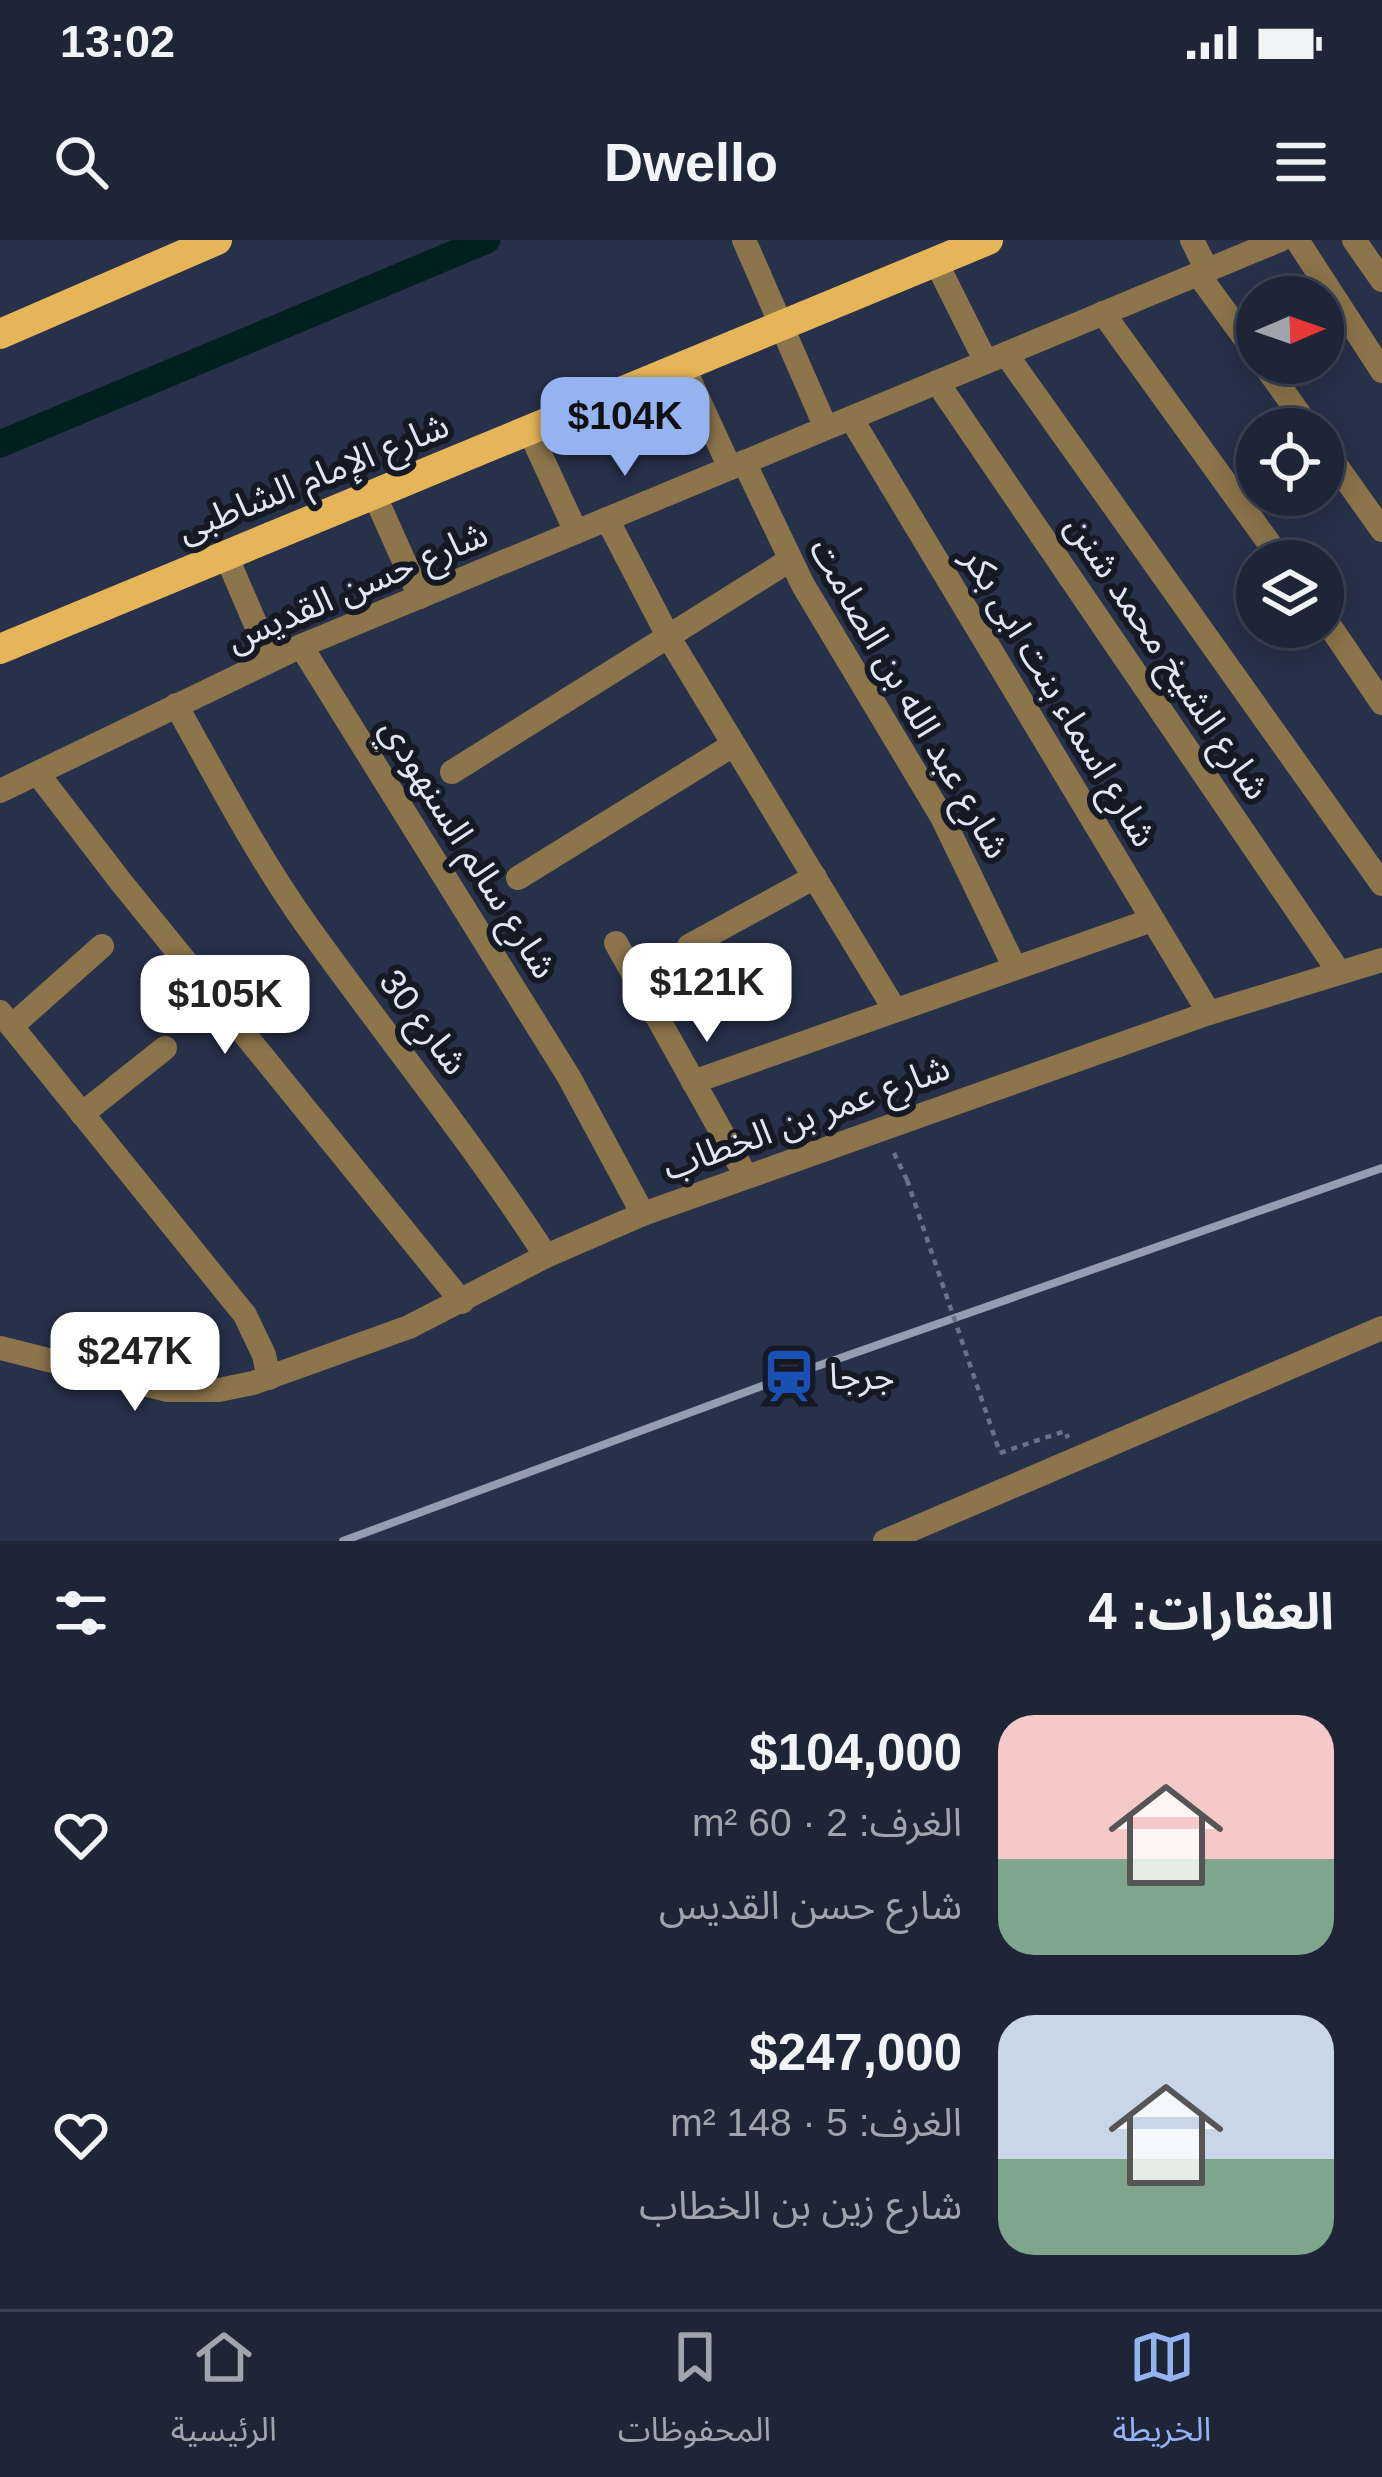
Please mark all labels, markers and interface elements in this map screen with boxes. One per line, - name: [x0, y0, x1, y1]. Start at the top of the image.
- text: 13:02: [60, 16, 175, 67]
- icon: search: [48, 129, 114, 195]
- icon: menu: [1268, 129, 1334, 195]
- text: Dwello: [604, 132, 778, 192]
- north arrow: [1236, 276, 1344, 384]
- map controls: [1236, 276, 1344, 648]
- pin: $104K: [541, 377, 709, 479]
- text: $104K: [568, 394, 682, 437]
- street label: شارع الإمام الشاطبى: [171, 404, 457, 557]
- button: locate: [1236, 408, 1344, 516]
- street label: شارع الشيخ محمد شنن: [1053, 507, 1278, 810]
- street label: شارع حسن القديس: [220, 513, 496, 665]
- street label: شارع عبد الله بن الصامت: [796, 531, 1018, 868]
- street label: شارع اسماء بنت ابى بكر: [949, 539, 1165, 857]
- button: layers: [1236, 540, 1344, 648]
- street label: شارع سالم السنهودي: [366, 710, 566, 990]
- pin: $121K: [623, 943, 791, 1045]
- pin: $105K: [141, 955, 309, 1057]
- text: $121K: [650, 960, 764, 1003]
- street label: شارع 30: [367, 962, 477, 1086]
- text: $105K: [168, 972, 282, 1015]
- street label: شارع عمر بن الخطاب: [657, 1046, 957, 1194]
- pin: $247K: [51, 1312, 219, 1414]
- text: $247K: [78, 1329, 192, 1372]
- station icon: جرجا: [760, 1347, 818, 1405]
- place label: جرجا: [829, 1356, 895, 1398]
- icon: filters: [48, 1580, 114, 1646]
- text: العقارات: 4: [1088, 1583, 1334, 1640]
- text: $104,000: [749, 1724, 962, 1781]
- icon: home: [1094, 1763, 1238, 1907]
- text: الغرف: 2 · 60 m²: [692, 1801, 962, 1844]
- icon: heart: [48, 1802, 114, 1868]
- text: شارع حسن القديس: [659, 1884, 962, 1927]
- text: $247,000: [749, 2024, 962, 2081]
- icon: home: [1094, 2063, 1238, 2207]
- text: الغرف: 5 · 148 m²: [670, 2101, 962, 2144]
- icon: heart: [48, 2102, 114, 2168]
- text: شارع زين بن الخطاب: [639, 2184, 962, 2227]
- tab: الرئيسية: [171, 2324, 277, 2465]
- tab: المحفوظات: [618, 2324, 771, 2465]
- tab: الخريطة: [1112, 2324, 1211, 2465]

